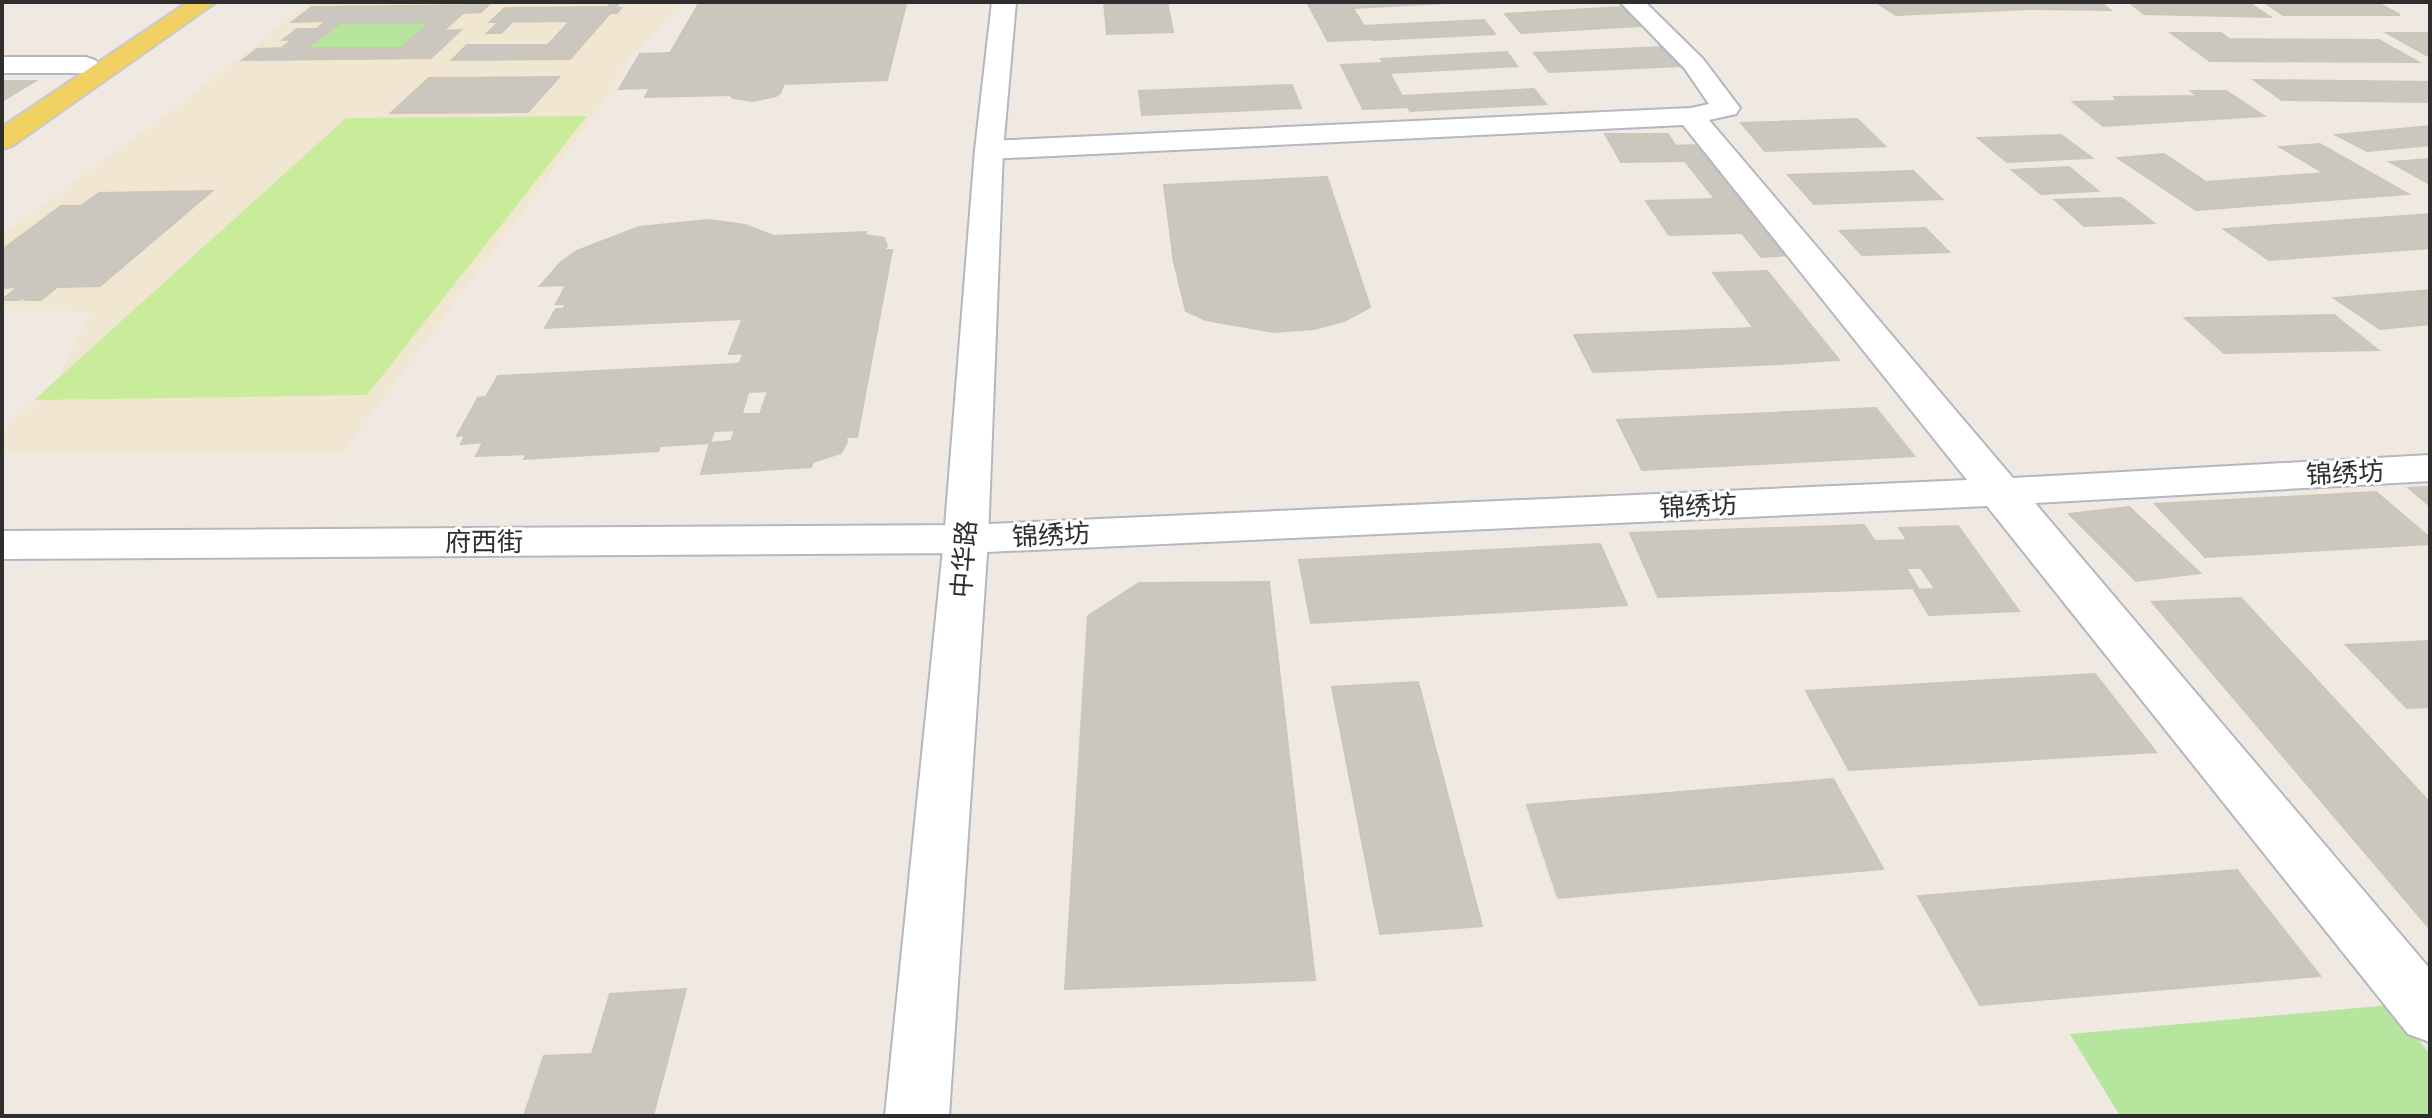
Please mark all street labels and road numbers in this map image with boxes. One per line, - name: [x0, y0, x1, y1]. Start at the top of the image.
- street label: 锦绣坊: [2305, 454, 2385, 492]
- street label: 锦绣坊: [1658, 487, 1738, 525]
- street label: 锦绣坊: [1011, 516, 1091, 554]
- street label: 中华路: [944, 519, 984, 599]
- street label: 府西街: [445, 525, 523, 559]

